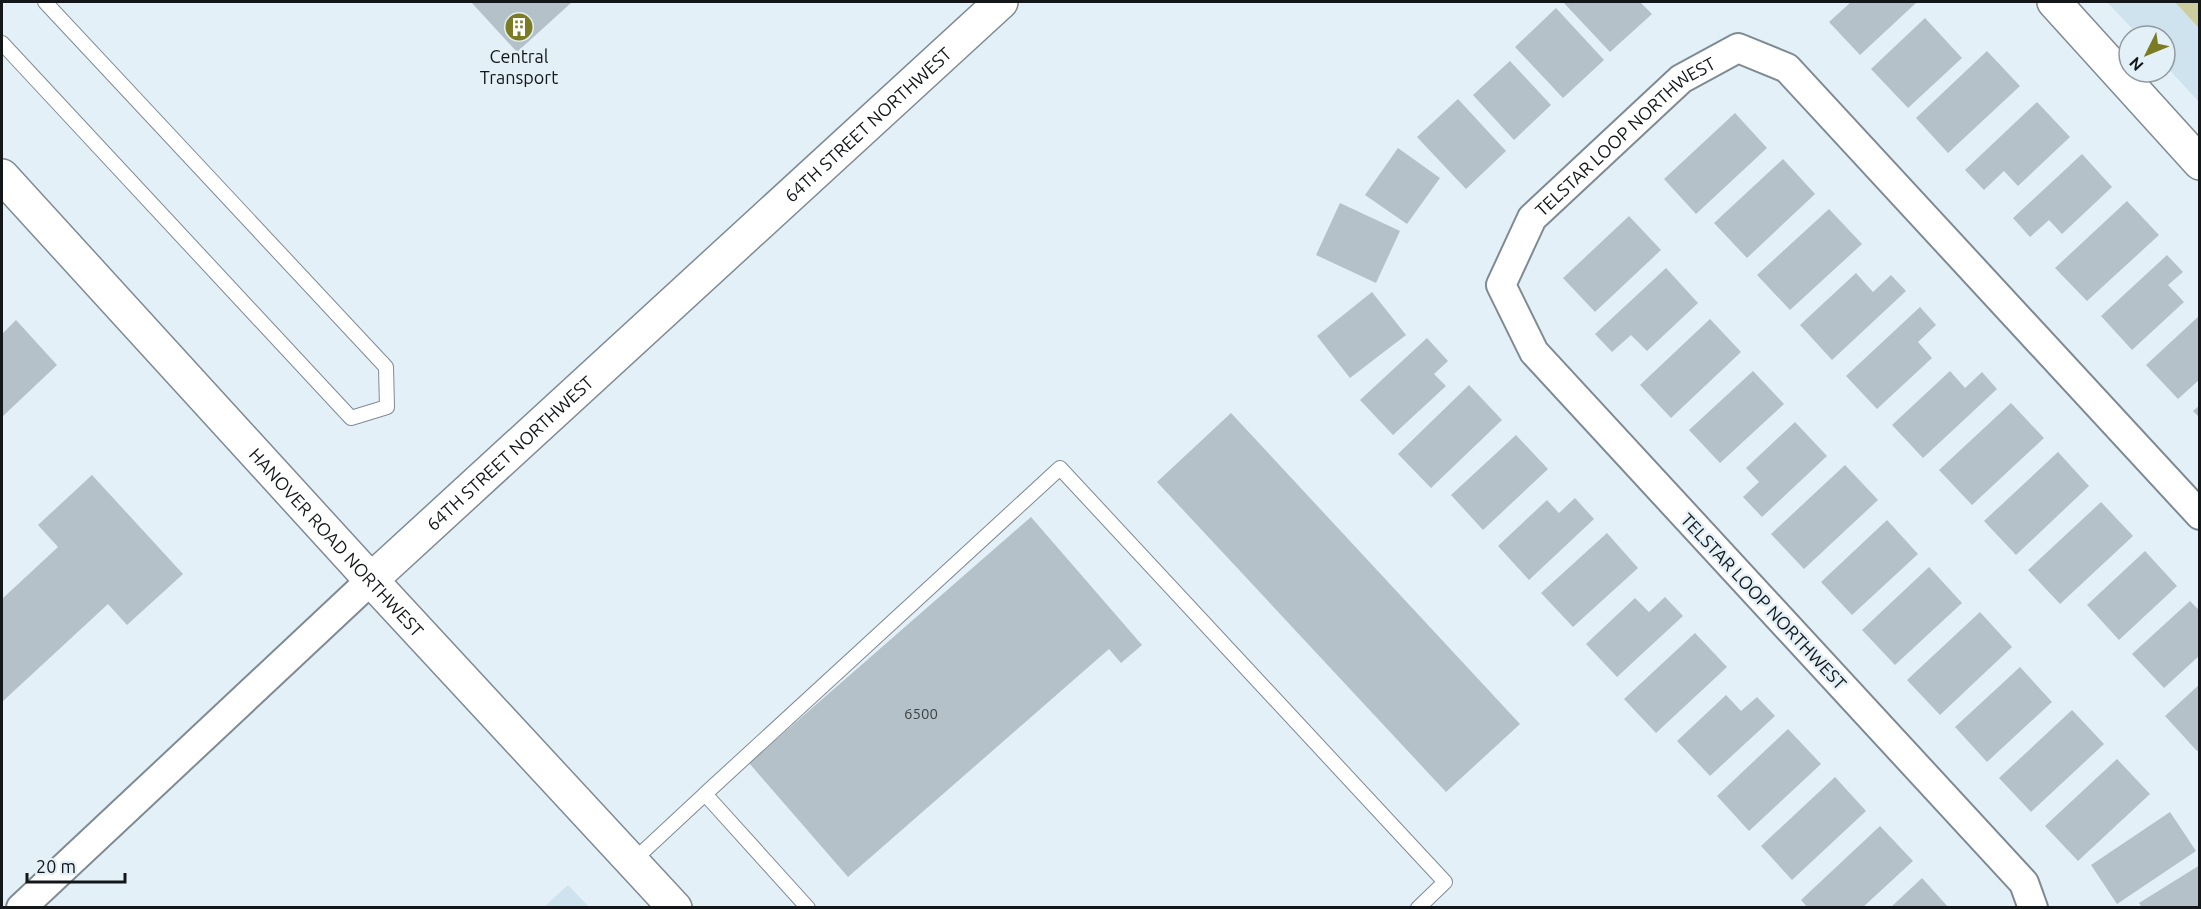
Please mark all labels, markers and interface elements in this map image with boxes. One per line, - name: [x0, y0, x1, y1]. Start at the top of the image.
- building icon: Central Transport: [503, 11, 535, 43]
- north arrow: [2117, 24, 2177, 84]
- street label: 64TH STREET NORTHWEST: [780, 43, 955, 206]
- place label: Central Transport: [480, 46, 558, 87]
- street label: TELSTAR LOOP NORTHWEST: [1531, 52, 1718, 220]
- text: N: [2125, 54, 2147, 75]
- street label: 64TH STREET NORTHWEST: [422, 372, 597, 534]
- street label: HANOVER ROAD NORTHWEST: [245, 444, 428, 640]
- street label: TELSTAR LOOP NORTHWEST: [1677, 509, 1851, 693]
- house number: 6500: [904, 705, 938, 722]
- scale bar: [27, 846, 124, 884]
- text: 20 m: [36, 856, 76, 876]

